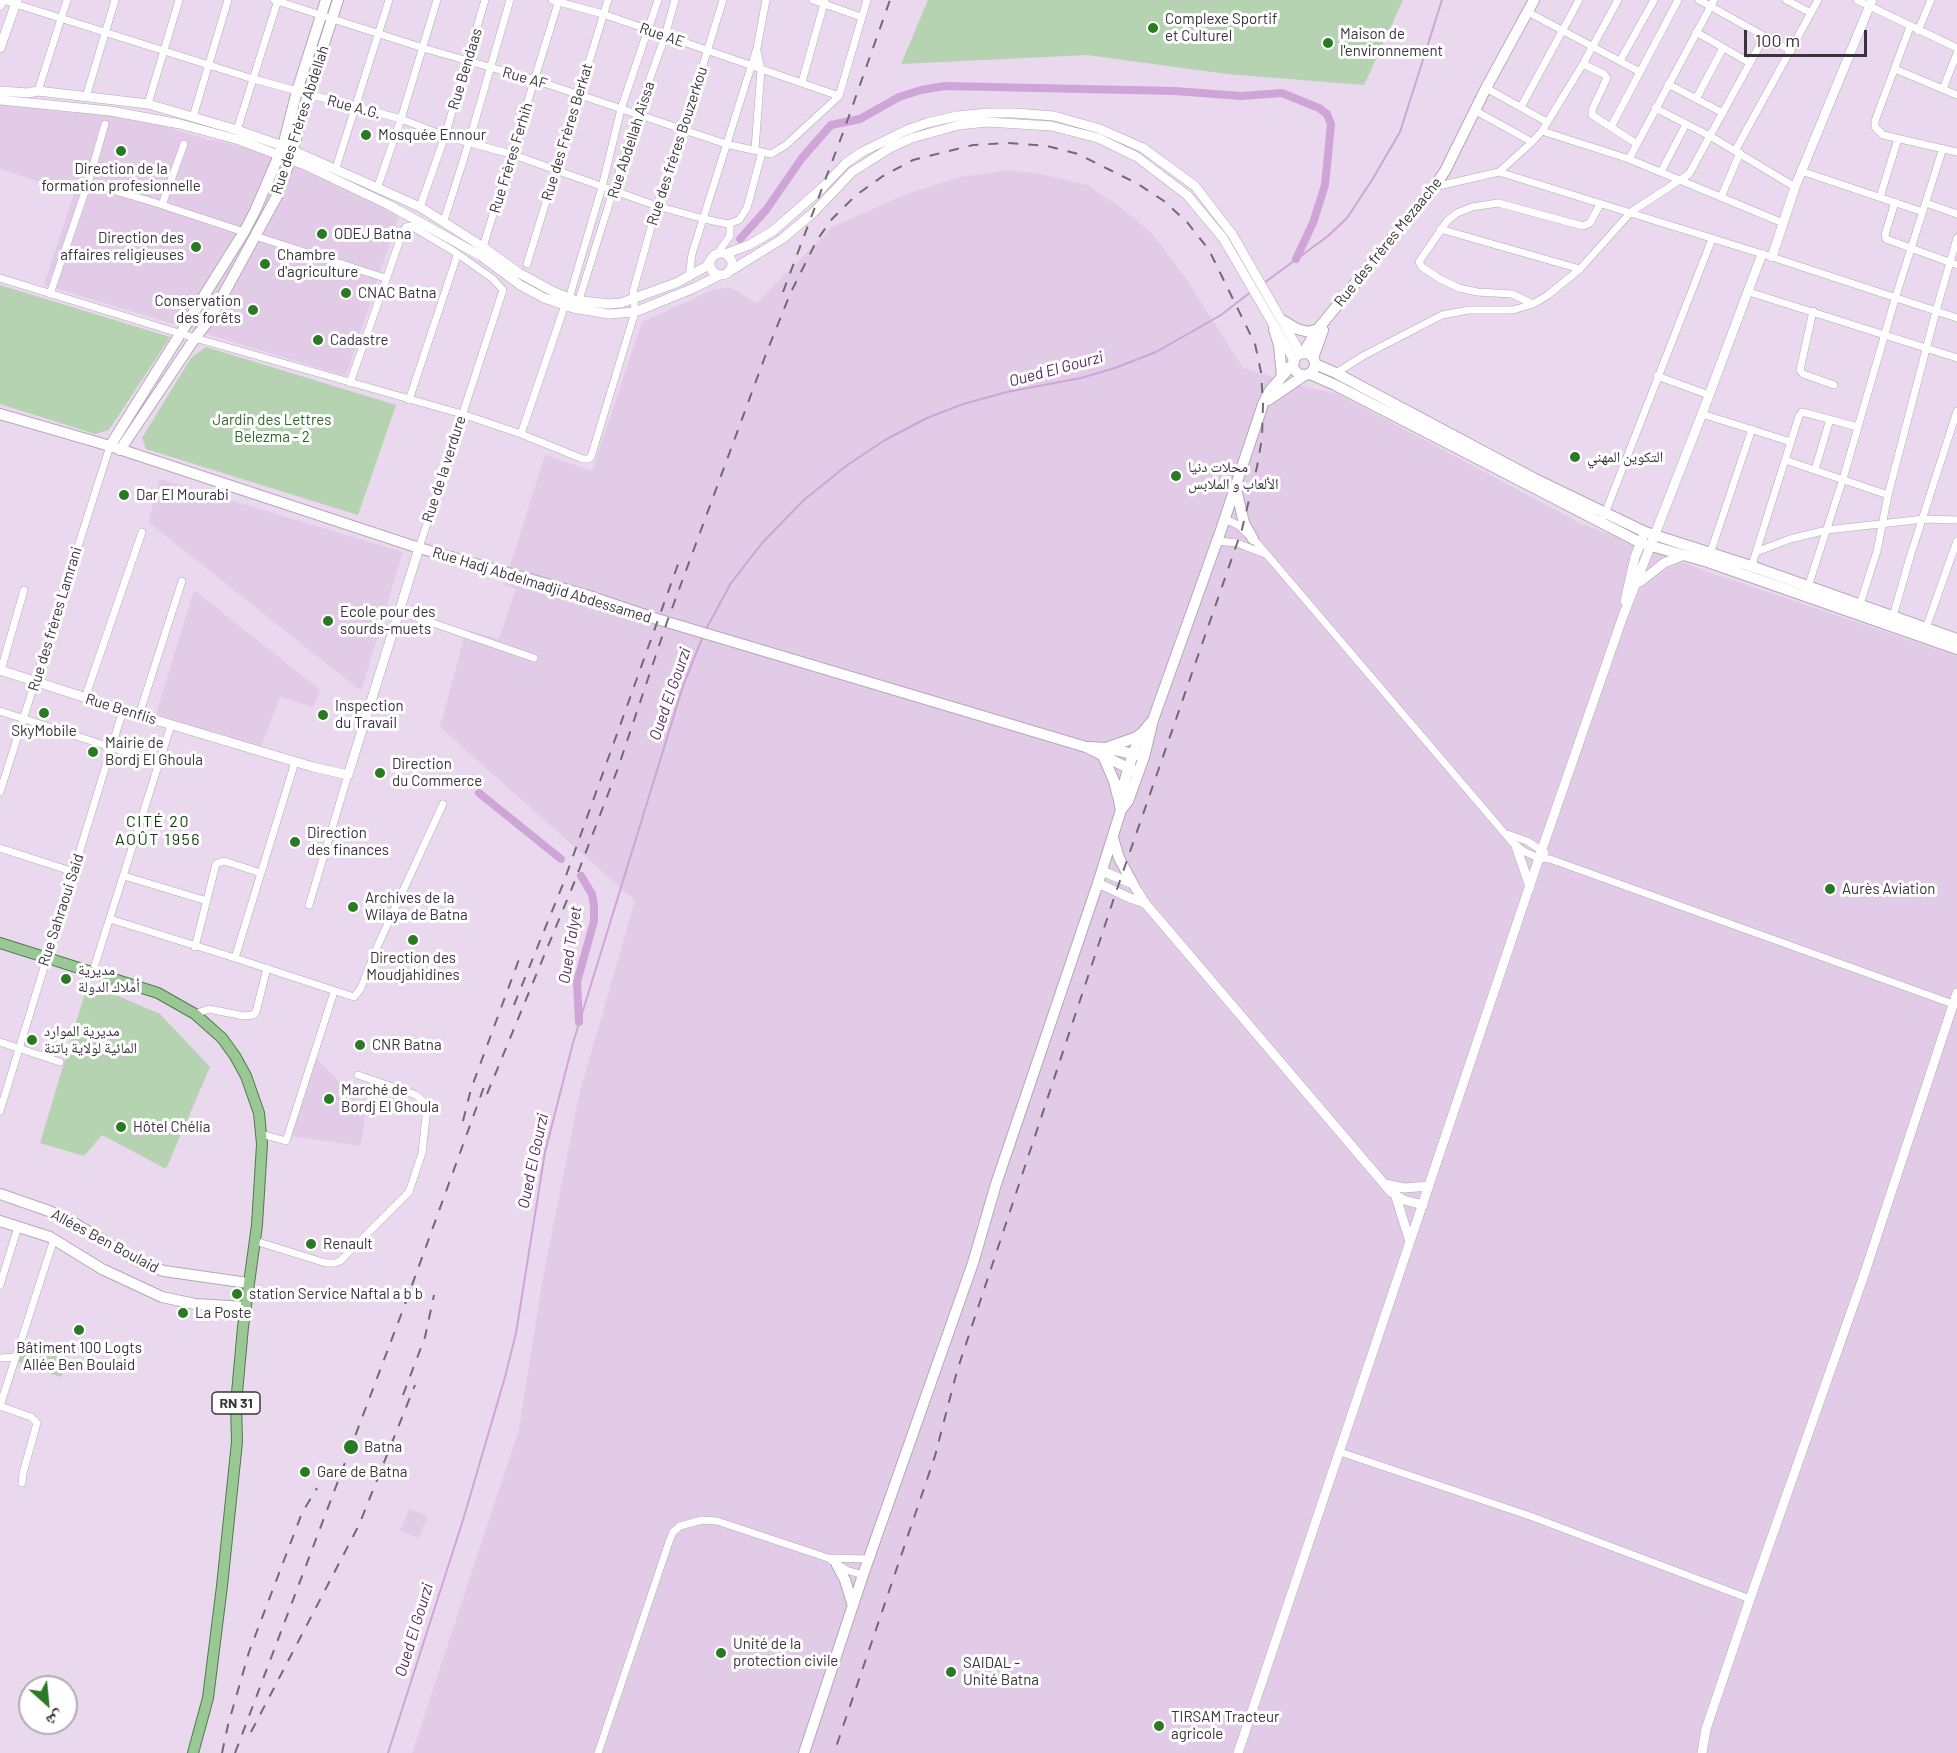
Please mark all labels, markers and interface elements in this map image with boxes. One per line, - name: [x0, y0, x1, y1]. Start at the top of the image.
- place label: Complexe Sportif et Culturel: [1165, 10, 1277, 45]
- scale bar: [1747, 18, 1870, 56]
- street label: Rue AE: [637, 19, 687, 51]
- marker: Complexe Sportif et Culturel: [1146, 21, 1160, 35]
- place label: Maison de l'environnement: [1340, 25, 1443, 60]
- street label: Rue Bendaas: [444, 26, 486, 112]
- text: 100 m: [1755, 29, 1800, 51]
- marker: Maison de l'environnement: [1321, 36, 1335, 50]
- street label: Rue des Frères Abdellah: [267, 43, 333, 197]
- street label: Rue des Frères Berkat: [537, 61, 597, 203]
- street label: Rue AF: [500, 63, 550, 93]
- street label: Rue des frères Bouzerkou: [643, 64, 711, 228]
- street label: Rue Abdellah Aissa: [604, 79, 658, 201]
- street label: Rue A.G.: [325, 91, 383, 123]
- street label: Rue Frères Ferhih: [486, 100, 536, 216]
- place label: Mosquée Ennour: [378, 126, 486, 144]
- marker: Mosquée Ennour: [359, 128, 373, 142]
- marker: Direction de la formation profesionnelle: [114, 144, 128, 158]
- place label: Direction de la formation profesionnelle: [41, 160, 201, 195]
- street label: Rue des frères Mezaache: [1330, 174, 1446, 310]
- place label: ODEJ Batna: [334, 225, 411, 243]
- marker: ODEJ Batna: [315, 227, 329, 241]
- place label: Direction des affaires religieuses: [60, 229, 184, 264]
- marker: Direction des affaires religieuses: [189, 240, 203, 254]
- place label: Chambre d'agriculture: [277, 246, 358, 281]
- marker: Chambre d'agriculture: [258, 257, 272, 271]
- place label: CNAC Batna: [358, 284, 436, 302]
- marker: CNAC Batna: [339, 286, 353, 300]
- place label: Conservation des forêts: [154, 292, 241, 327]
- marker: Conservation des forêts: [246, 303, 260, 317]
- place label: Cadastre: [330, 331, 389, 349]
- marker: Cadastre: [311, 333, 325, 347]
- water label: Oued El Gourzi: [1007, 347, 1105, 391]
- park label: Jardin des Lettres Belezma - 2: [213, 411, 331, 446]
- street label: Rue de la verdure: [418, 413, 470, 525]
- place label: التكوين المهني: [1587, 448, 1663, 466]
- marker: التكوين المهني: [1568, 450, 1582, 464]
- place label: محلات دنيا الألعاب و الملابس: [1188, 458, 1279, 493]
- marker: محلات دنيا الألعاب و الملابس: [1169, 469, 1183, 483]
- place label: Dar El Mourabi: [136, 486, 229, 504]
- marker: Dar El Mourabi: [117, 488, 131, 502]
- street label: Rue Hadj Abdelmadjid Abdessamed: [430, 543, 654, 627]
- street label: Rue des frères Lamrani: [24, 545, 86, 693]
- place label: Ecole pour des sourds-muets: [340, 603, 436, 638]
- marker: Ecole pour des sourds-muets: [321, 614, 335, 628]
- water label: Oued El Gourzi: [645, 645, 695, 743]
- street label: Rue Benflis: [83, 690, 159, 728]
- place label: Inspection du Travail: [335, 697, 404, 732]
- marker: SkyMobile: [37, 706, 51, 720]
- marker: Inspection du Travail: [316, 708, 330, 722]
- place label: SkyMobile: [11, 722, 77, 740]
- place label: Mairie de Bordj El Ghoula: [105, 734, 203, 769]
- marker: Mairie de Bordj El Ghoula: [86, 745, 100, 759]
- place label: Direction du Commerce: [392, 755, 482, 790]
- marker: Direction du Commerce: [373, 766, 387, 780]
- district label: CITÉ 20 AOÛT 1956: [115, 812, 201, 850]
- place label: Direction des finances: [307, 824, 389, 859]
- marker: Direction des finances: [288, 835, 302, 849]
- street label: Rue Sahraoui Said: [34, 851, 88, 969]
- place label: Aurès Aviation: [1842, 880, 1935, 898]
- marker: Aurès Aviation: [1823, 882, 1837, 896]
- place label: Archives de la Wilaya de Batna: [365, 889, 468, 924]
- marker: Archives de la Wilaya de Batna: [346, 900, 360, 914]
- water label: Oued Talyet: [554, 905, 586, 985]
- marker: Direction des Moudjahidines: [406, 933, 420, 947]
- place label: Direction des Moudjahidines: [366, 949, 460, 984]
- place label: مديرية أملاك الدولة: [78, 961, 140, 996]
- marker: مديرية أملاك الدولة: [59, 972, 73, 986]
- place label: مديرية الموارد المائية لولاية باتنة: [44, 1022, 137, 1057]
- marker: مديرية الموارد المائية لولاية باتنة: [25, 1033, 39, 1047]
- place label: CNR Batna: [372, 1036, 442, 1054]
- marker: CNR Batna: [353, 1038, 367, 1052]
- place label: Marché de Bordj El Ghoula: [341, 1081, 439, 1116]
- marker: Marché de Bordj El Ghoula: [322, 1092, 336, 1106]
- water label: Oued El Gourzi: [514, 1112, 552, 1210]
- place label: Hôtel Chélia: [133, 1118, 210, 1136]
- marker: Hôtel Chélia: [114, 1120, 128, 1134]
- street label: Allées Ben Boulaid: [48, 1205, 162, 1277]
- place label: Renault: [323, 1235, 373, 1253]
- marker: Renault: [304, 1237, 318, 1251]
- place label: station Service Naftal a b b: [249, 1285, 423, 1303]
- marker: station Service Naftal a b b: [230, 1287, 244, 1301]
- place label: La Poste: [195, 1304, 251, 1322]
- marker: La Poste: [176, 1306, 190, 1320]
- marker: Bâtiment 100 Logts Allée Ben Boulaid: [72, 1323, 86, 1337]
- place label: Bâtiment 100 Logts Allée Ben Boulaid: [16, 1339, 142, 1374]
- road number: RN 31: [212, 1392, 260, 1414]
- marker: Batna: [342, 1438, 360, 1456]
- place label: Batna: [364, 1438, 402, 1456]
- place label: Gare de Batna: [317, 1463, 407, 1481]
- marker: Gare de Batna: [298, 1465, 312, 1479]
- water label: Oued El Gourzi: [391, 1581, 437, 1679]
- place label: Unité de la protection civile: [733, 1635, 838, 1670]
- marker: Unité de la protection civile: [714, 1646, 728, 1660]
- place label: SAIDAL - Unité Batna: [963, 1654, 1039, 1689]
- marker: SAIDAL - Unité Batna: [944, 1665, 958, 1679]
- north arrow: [18, 1675, 78, 1735]
- text: ش: [44, 1707, 67, 1732]
- place label: TIRSAM Tracteur agricole: [1171, 1708, 1280, 1743]
- marker: TIRSAM Tracteur agricole: [1152, 1719, 1166, 1733]

